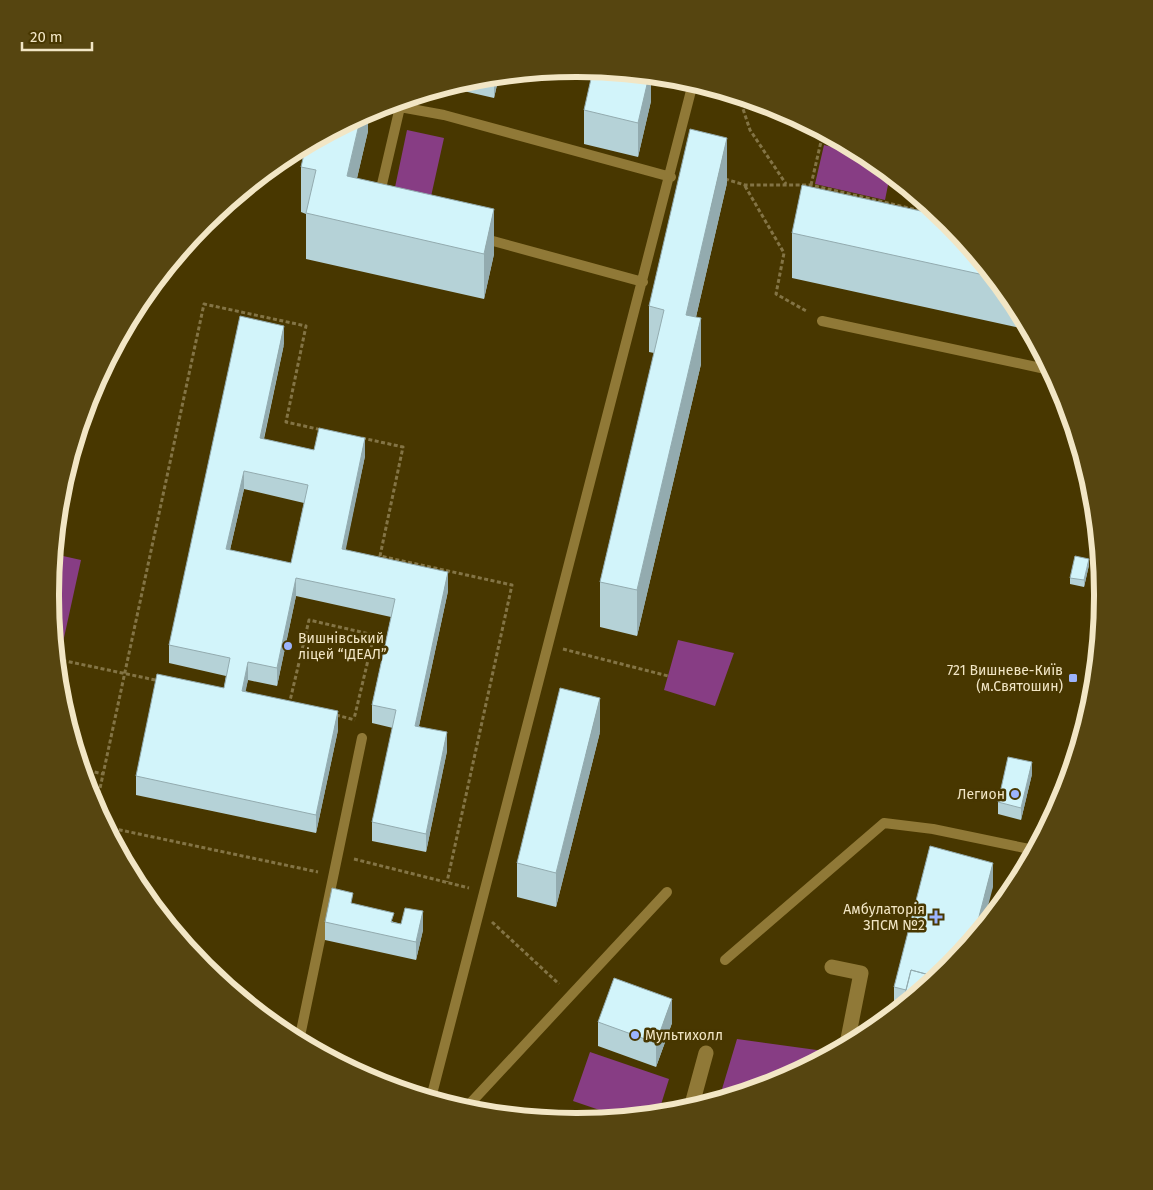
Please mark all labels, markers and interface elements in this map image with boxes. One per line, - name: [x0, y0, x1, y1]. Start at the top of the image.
- scale bar: [22, 20, 92, 52]
- text: 20 m: [30, 28, 63, 46]
- place label: Вишнівський ліцей “ІДЕАЛ”: [298, 630, 387, 663]
- marker: Вишнівський ліцей “ІДЕАЛ”: [282, 640, 294, 652]
- place label: 721 Вишневе-Київ (м.Святошин): [947, 662, 1063, 695]
- marker: 721 Вишневе-Київ (м.Святошин): [1067, 672, 1079, 684]
- place label: Легион: [957, 786, 1005, 803]
- marker: Легион: [1009, 788, 1021, 800]
- place label: Амбулаторія ЗПСМ №2: [843, 901, 925, 934]
- marker: Амбулаторія ЗПСМ №2: [929, 910, 943, 924]
- place label: Мультихолл: [645, 1027, 723, 1044]
- marker: Мультихолл: [629, 1029, 641, 1041]

